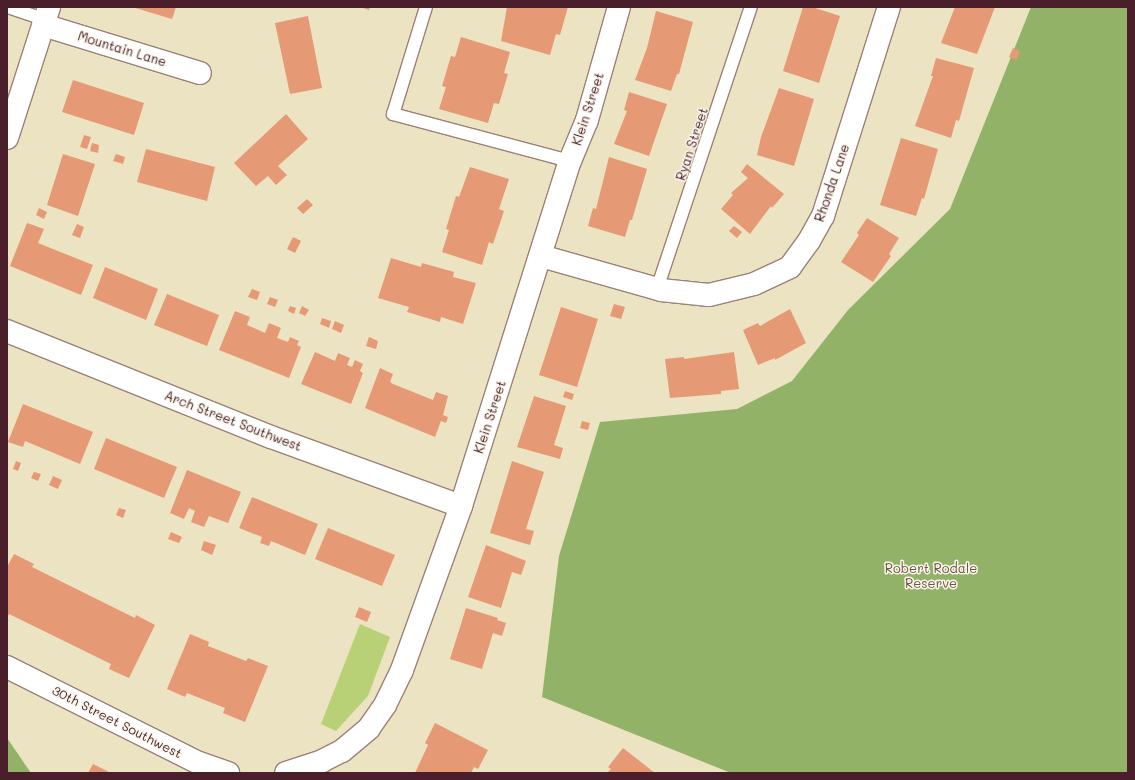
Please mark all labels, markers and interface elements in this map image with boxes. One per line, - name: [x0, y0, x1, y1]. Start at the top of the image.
- street label: Mountain Lane: [76, 28, 168, 70]
- street label: Klein Street: [569, 70, 607, 148]
- street label: Ryan Street: [673, 105, 711, 183]
- street label: Rhonda Lane: [811, 142, 853, 224]
- street label: Klein Street: [471, 378, 509, 456]
- street label: Arch Street Southwest: [162, 388, 304, 454]
- park label: Robert Rodale Reserve: [885, 561, 977, 592]
- street label: 30th Street Southwest: [49, 682, 185, 762]

